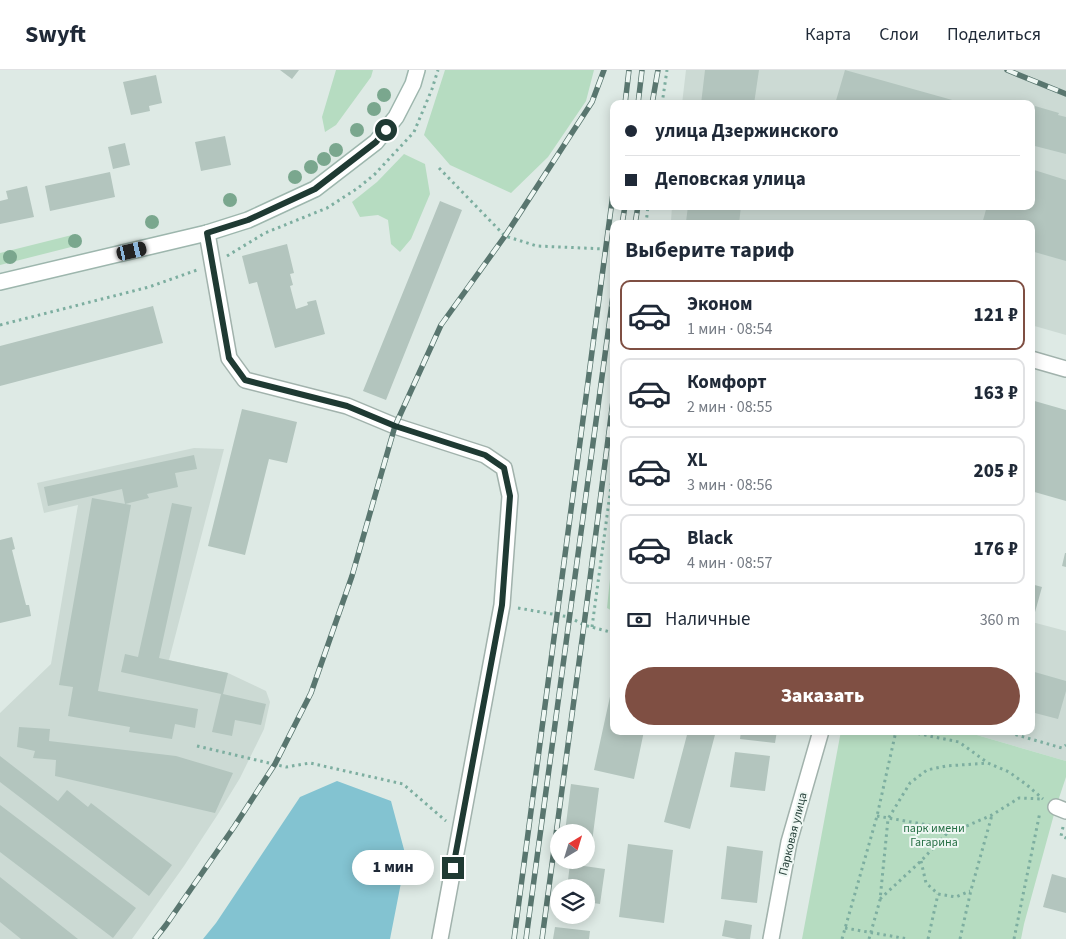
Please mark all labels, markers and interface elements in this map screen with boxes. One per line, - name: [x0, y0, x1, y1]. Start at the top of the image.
- text: Swyft: [25, 17, 86, 52]
- text: Карта: [805, 22, 851, 47]
- text: Слои: [879, 22, 919, 47]
- text: Поделиться: [947, 22, 1041, 47]
- text: улица Дзержинского: [655, 118, 838, 145]
- route start: [375, 119, 397, 141]
- text: Деповская улица: [655, 166, 806, 193]
- text: Выберите тариф: [625, 234, 795, 266]
- car: [115, 240, 148, 262]
- text: Эконом: [687, 291, 753, 318]
- icon: car: [627, 293, 672, 338]
- text: 121 ₽: [974, 302, 1018, 329]
- text: 1 мин · 08:54: [687, 318, 773, 340]
- text: Комфорт: [687, 369, 767, 396]
- icon: car: [627, 371, 672, 416]
- text: 163 ₽: [974, 380, 1018, 407]
- text: 2 мин · 08:55: [687, 396, 773, 418]
- text: XL: [687, 447, 708, 474]
- icon: car: [627, 449, 672, 494]
- text: 205 ₽: [974, 458, 1018, 485]
- text: 3 мин · 08:56: [687, 474, 773, 496]
- text: Black: [687, 525, 733, 552]
- icon: car: [627, 527, 672, 572]
- text: 176 ₽: [974, 536, 1018, 563]
- text: 4 мин · 08:57: [687, 552, 773, 574]
- icon: cash: [625, 606, 653, 634]
- text: Наличные: [665, 606, 750, 633]
- text: 360 m: [980, 609, 1020, 631]
- button: Заказать: [625, 667, 1020, 725]
- street label: Парковая улица: [774, 791, 812, 877]
- park label: парк имени Гагарина: [903, 820, 965, 851]
- north arrow: [550, 824, 595, 869]
- map controls: [550, 824, 595, 924]
- callout: 1 мин: [353, 850, 436, 886]
- text: 1 мин: [372, 856, 414, 878]
- route end: [442, 857, 464, 879]
- button: layers: [550, 879, 595, 924]

